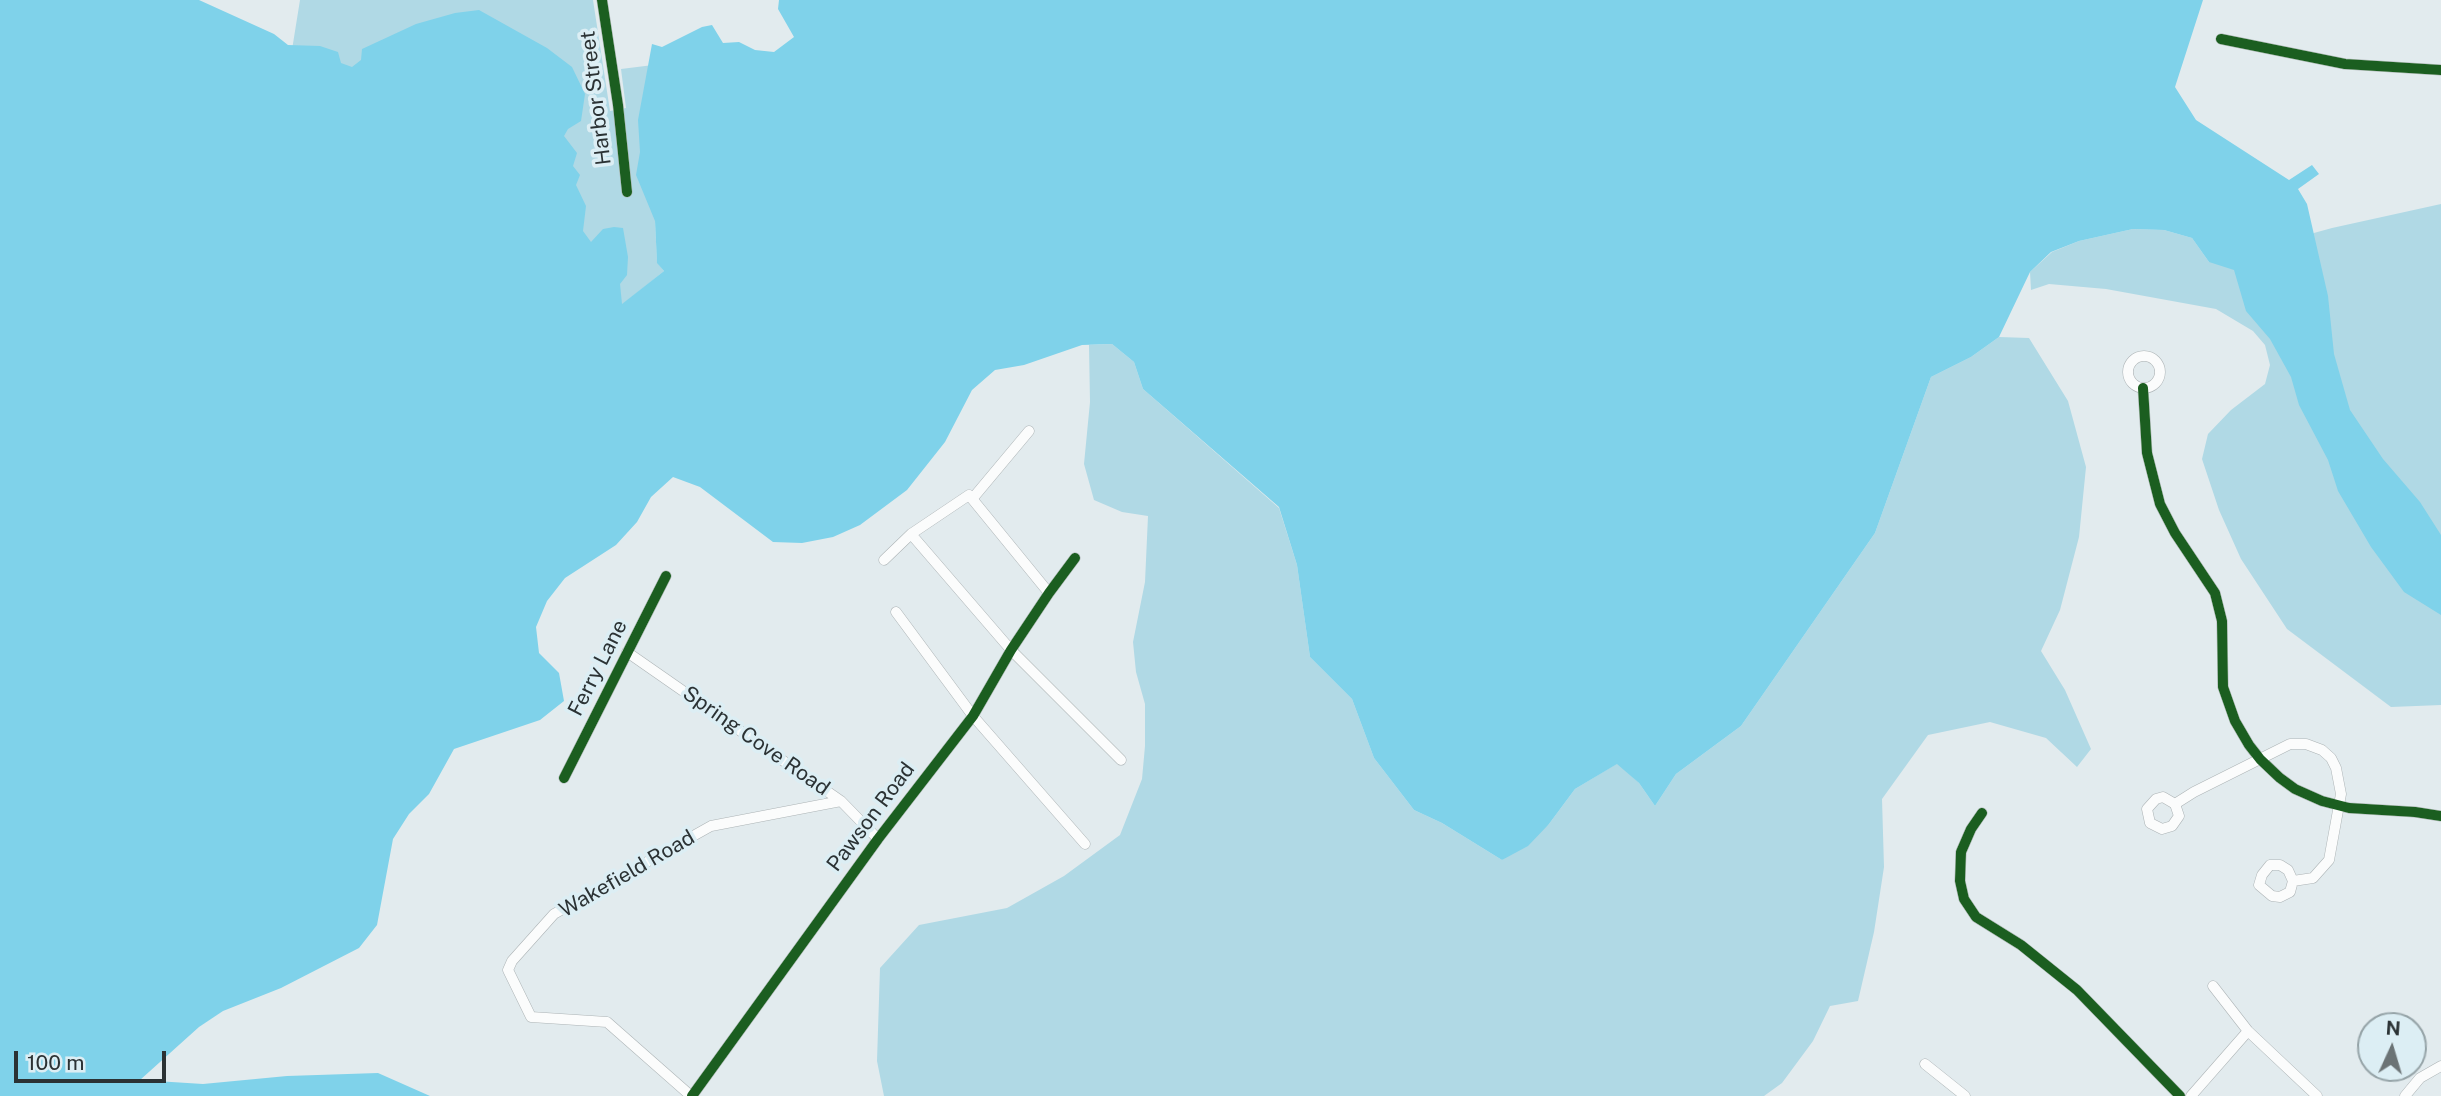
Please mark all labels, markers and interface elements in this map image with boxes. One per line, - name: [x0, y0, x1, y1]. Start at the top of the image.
- street label: Harbor Street: [575, 30, 617, 166]
- street label: Ferry Lane: [563, 616, 633, 720]
- street label: Spring Cove Road: [678, 681, 834, 801]
- street label: Pawson Road: [822, 757, 920, 877]
- street label: Wakefield Road: [555, 825, 699, 923]
- north arrow: [2357, 1012, 2427, 1082]
- text: N: [2385, 1017, 2401, 1040]
- scale bar: [18, 1036, 170, 1080]
- text: 100 m: [27, 1050, 84, 1075]

